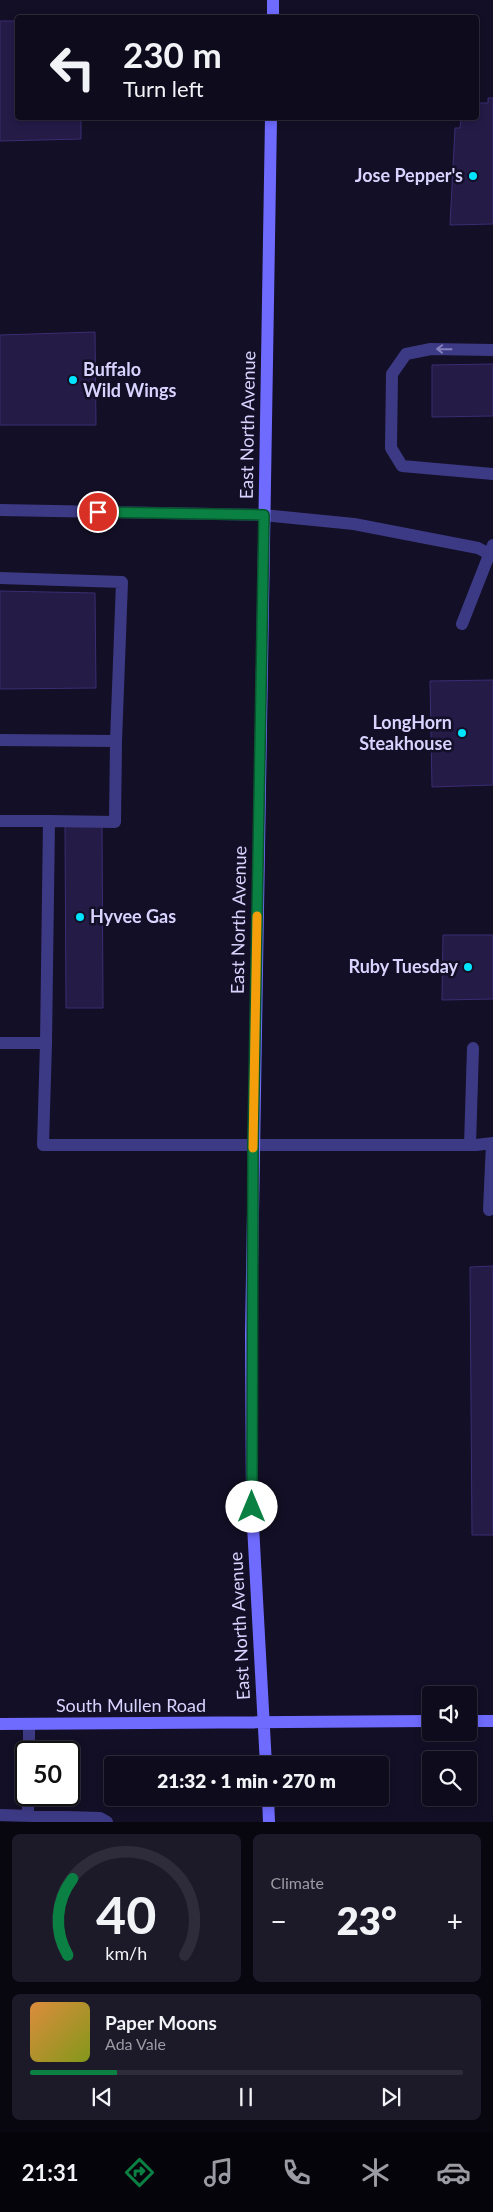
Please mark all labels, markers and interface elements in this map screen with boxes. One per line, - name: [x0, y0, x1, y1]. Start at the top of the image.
- text: 230 m: [123, 33, 222, 75]
- icon: left: [40, 35, 105, 100]
- text: Turn left: [123, 75, 204, 102]
- place label: Jose Pepper's: [355, 164, 463, 186]
- marker: Jose Pepper's: [467, 170, 479, 182]
- one-way arrow: [437, 344, 453, 354]
- street label: East North Avenue: [235, 351, 259, 499]
- place label: Buffalo Wild Wings: [83, 358, 176, 401]
- marker: Buffalo Wild Wings: [67, 374, 79, 386]
- pin: [77, 491, 119, 533]
- icon: arrive: [84, 498, 112, 526]
- place label: LongHorn Steakhouse: [359, 711, 452, 754]
- marker: LongHorn Steakhouse: [456, 727, 468, 739]
- street label: East North Avenue: [226, 846, 250, 994]
- place label: Hyvee Gas: [90, 905, 176, 927]
- marker: Hyvee Gas: [74, 911, 86, 923]
- place label: Ruby Tuesday: [348, 955, 459, 977]
- marker: Ruby Tuesday: [462, 961, 474, 973]
- position arrow: [225, 1480, 277, 1532]
- street label: East North Avenue: [224, 1551, 254, 1701]
- map controls: [422, 1686, 477, 1806]
- button: sound: [422, 1686, 477, 1741]
- street label: South Mullen Road: [56, 1694, 206, 1716]
- speed limit sign: 50: [15, 1741, 80, 1806]
- button: search: [422, 1751, 477, 1806]
- text: 21:32 · 1 min · 270 m: [157, 1769, 336, 1792]
- text: Climate: [271, 1873, 324, 1892]
- text: 40: [96, 1883, 156, 1945]
- text: 23°: [337, 1897, 397, 1943]
- text: −: [271, 1904, 287, 1938]
- text: +: [447, 1904, 463, 1938]
- text: km/h: [105, 1942, 147, 1964]
- text: Paper Moons: [105, 2011, 217, 2034]
- text: Ada Vale: [105, 2034, 166, 2053]
- icon: previous: [88, 2083, 116, 2111]
- icon: pause: [232, 2083, 260, 2111]
- icon: next: [377, 2083, 405, 2111]
- icon: directions: [122, 2155, 157, 2190]
- icon: music: [201, 2155, 236, 2190]
- icon: phone: [279, 2155, 314, 2190]
- icon: climate: [358, 2155, 393, 2190]
- icon: car: [436, 2155, 471, 2190]
- text: 21:31: [22, 2159, 78, 2186]

